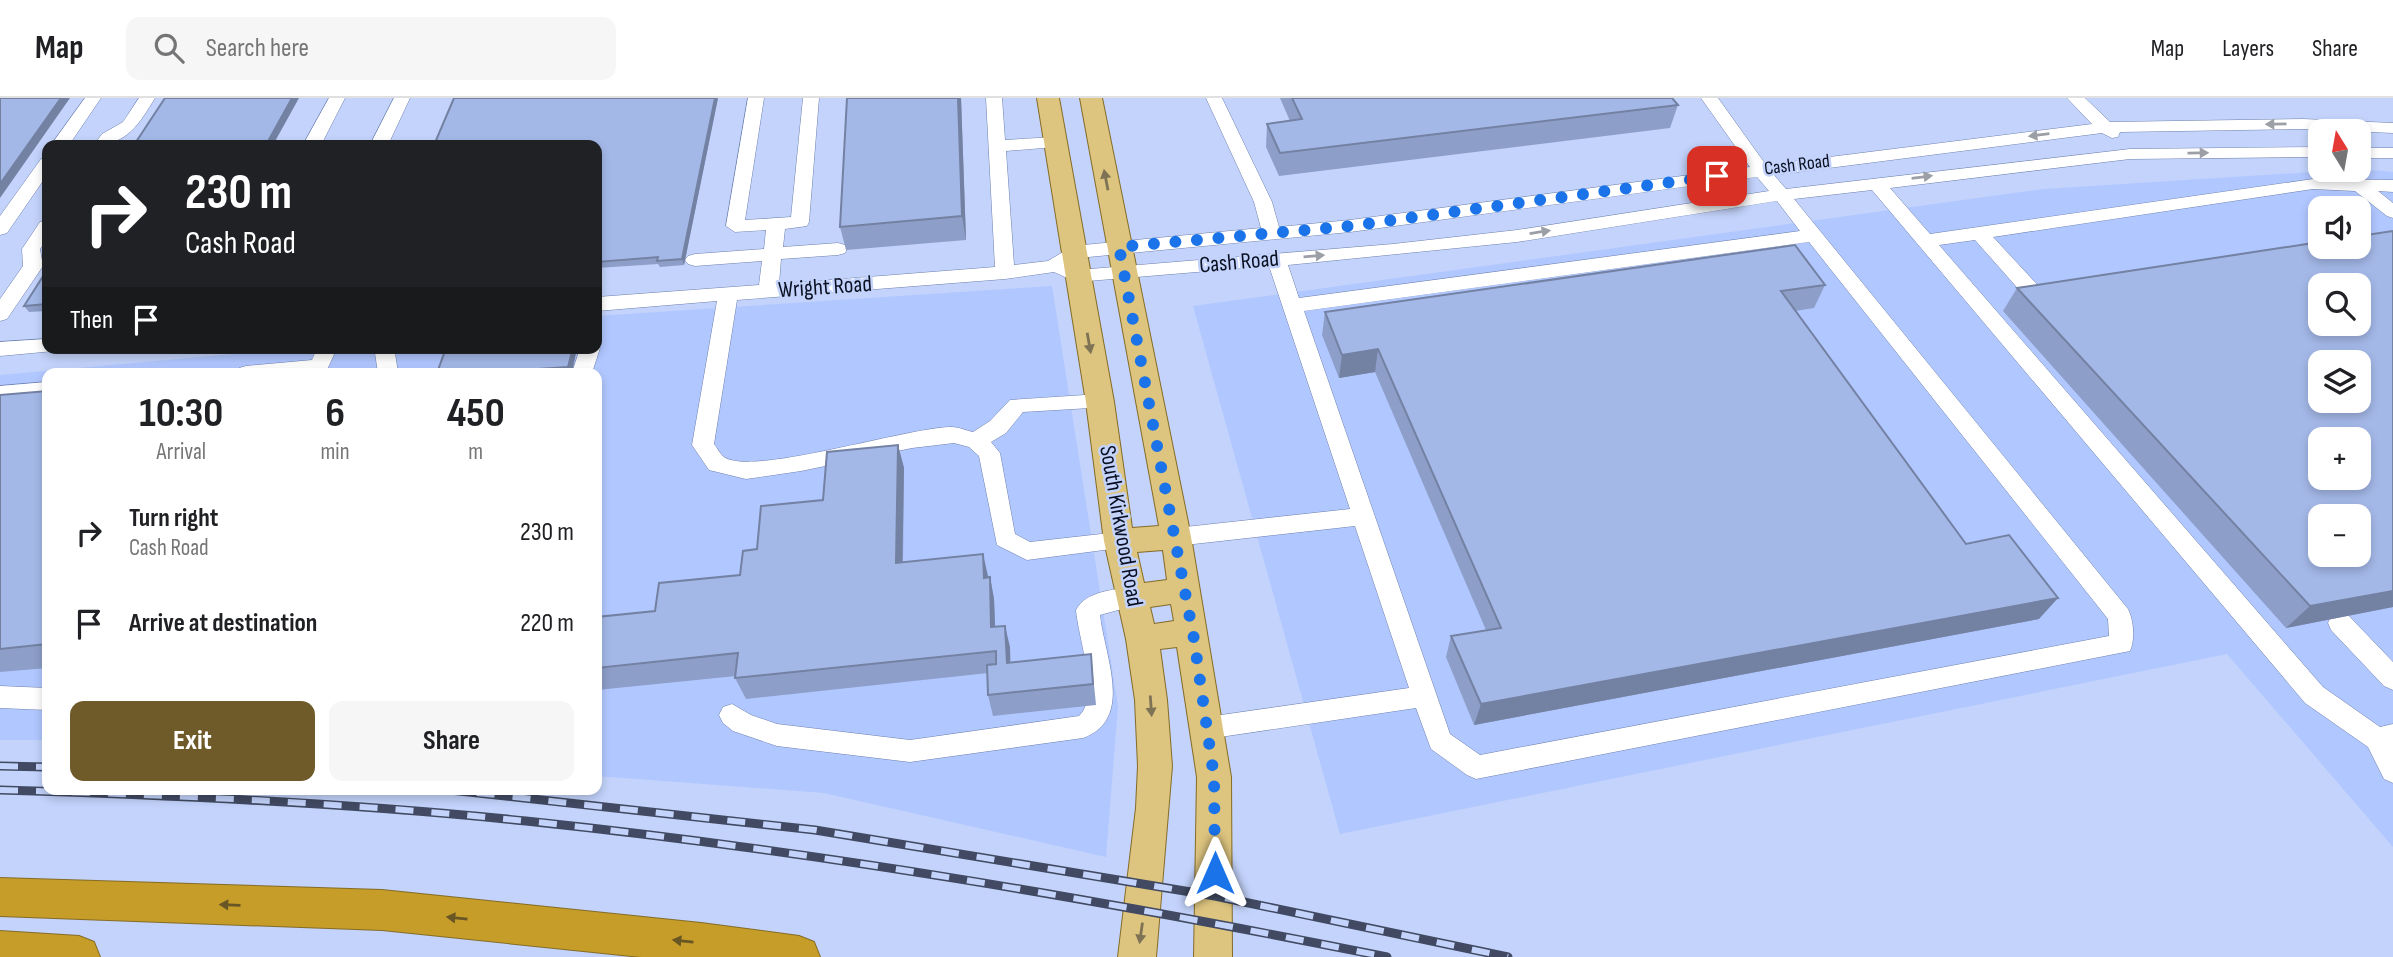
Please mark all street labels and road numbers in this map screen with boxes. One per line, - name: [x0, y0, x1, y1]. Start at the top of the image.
- street label: Cash Road: [1763, 150, 1831, 180]
- street label: Cash Road: [1198, 245, 1280, 279]
- street label: Wright Road: [777, 270, 873, 304]
- street label: South Kirkwood Road: [1093, 443, 1149, 609]

